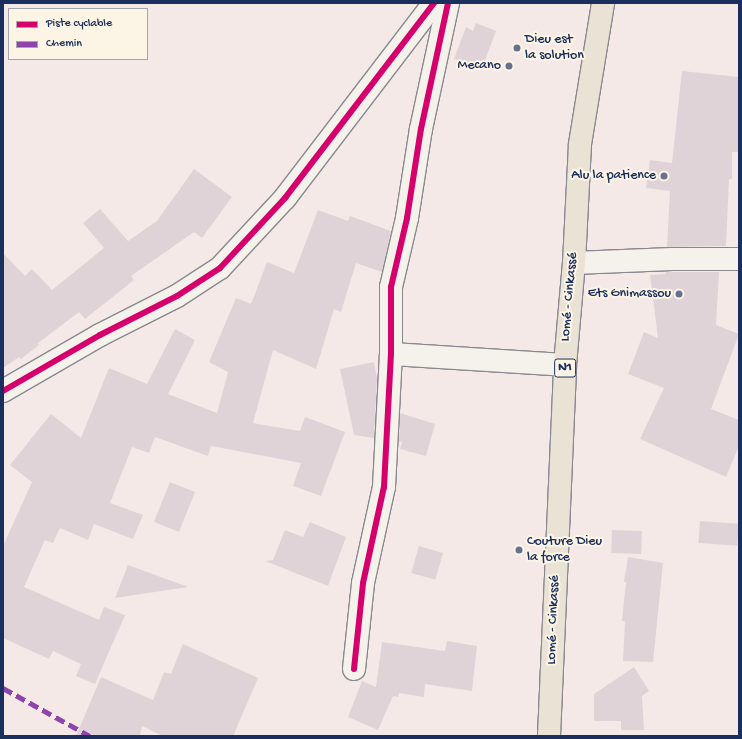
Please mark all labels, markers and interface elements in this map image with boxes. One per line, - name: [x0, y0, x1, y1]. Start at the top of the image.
- legend: [8, 8, 148, 60]
- text: Piste cyclable: [46, 17, 112, 31]
- place label: Dieu est la solution: [525, 32, 584, 64]
- text: Chemin: [46, 37, 82, 51]
- marker: Dieu est la solution: [512, 43, 522, 53]
- place label: Mecano: [458, 58, 501, 74]
- marker: Mecano: [504, 61, 514, 71]
- place label: Alu la patience: [571, 168, 656, 184]
- marker: Alu la patience: [659, 171, 669, 181]
- street label: Lomé - Cinkassé: [558, 252, 582, 342]
- place label: Ets Gnimassou: [588, 286, 671, 302]
- marker: Ets Gnimassou: [674, 289, 684, 299]
- road number: N1: [554, 357, 576, 379]
- place label: Couture Dieu la force: [527, 534, 602, 566]
- marker: Couture Dieu la force: [514, 545, 524, 555]
- street label: Lomé - Cinkassé: [544, 575, 564, 665]

